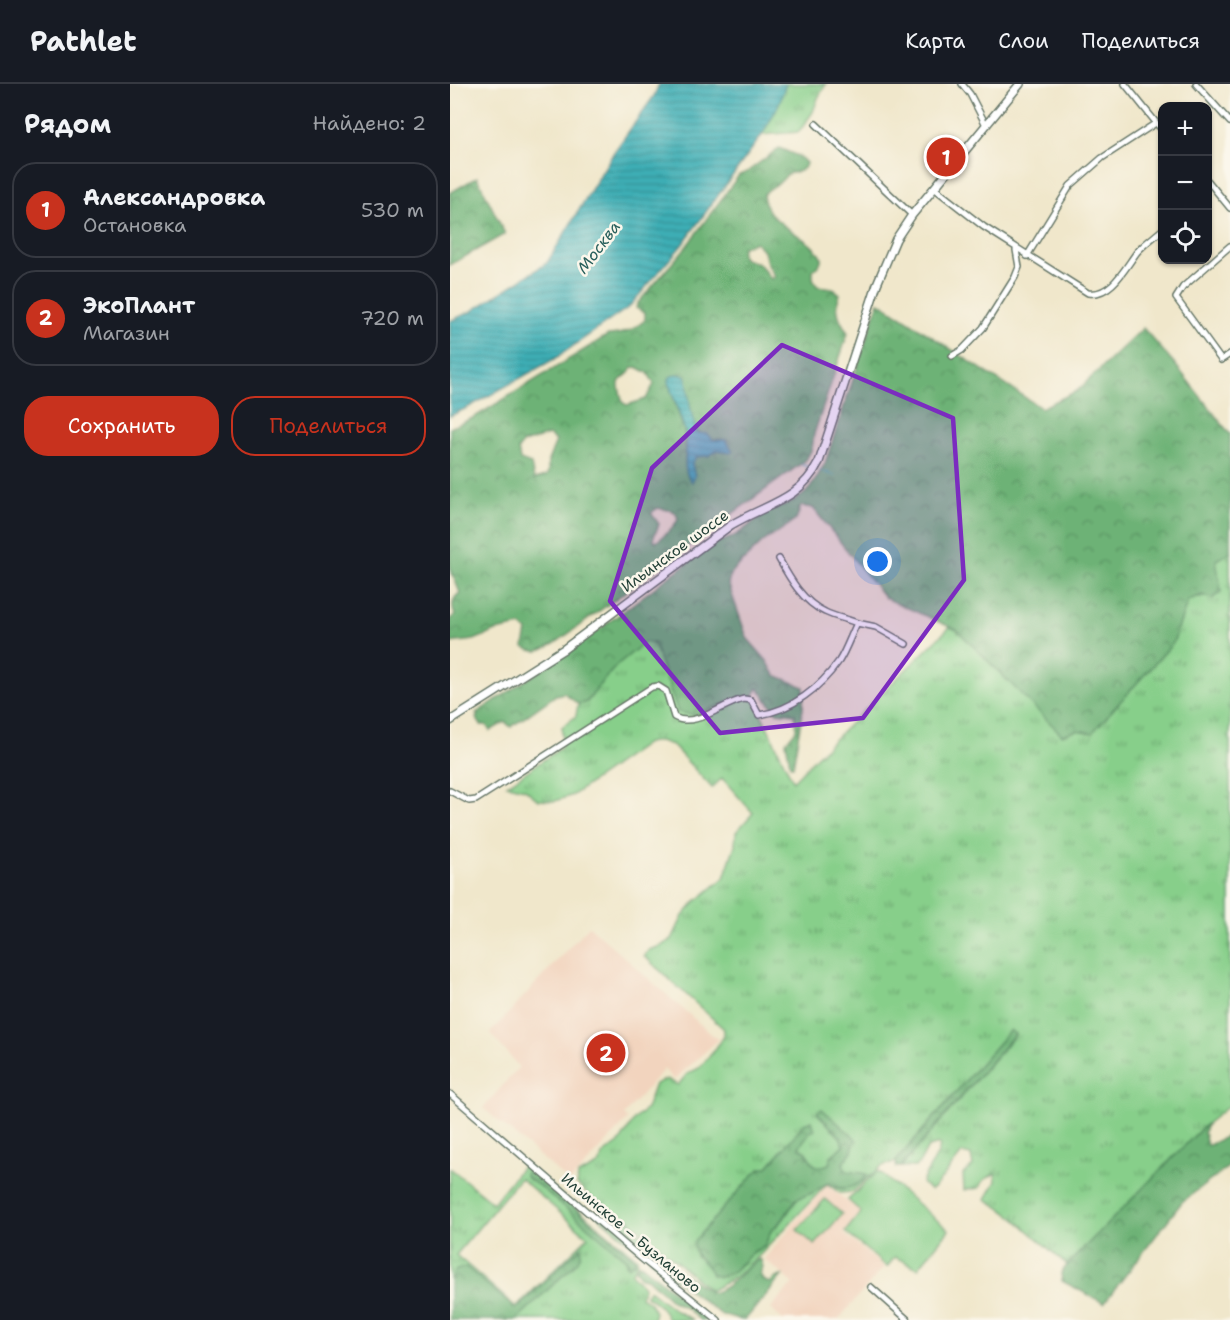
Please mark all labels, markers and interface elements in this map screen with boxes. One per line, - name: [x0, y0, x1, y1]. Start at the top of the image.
- text: Pathlet: [30, 22, 137, 60]
- text: Карта: [905, 27, 965, 55]
- text: Слои: [998, 27, 1049, 55]
- text: Поделиться: [1082, 27, 1200, 55]
- map controls: [1158, 102, 1212, 264]
- button: +: [1158, 102, 1212, 156]
- text: Рядом: [24, 106, 111, 141]
- text: Найдено: 2: [313, 110, 426, 136]
- pin: 1: [926, 134, 966, 180]
- button: −: [1158, 156, 1212, 210]
- text: Александровка: [83, 183, 265, 212]
- text: 1: [41, 197, 50, 223]
- text: 530 m: [361, 197, 424, 223]
- button: locate: [1158, 210, 1212, 264]
- text: Остановка: [83, 212, 187, 238]
- water label: Москва: [572, 217, 625, 278]
- text: ЭкоПлант: [83, 291, 195, 320]
- text: 2: [39, 305, 53, 331]
- text: 720 m: [360, 305, 424, 331]
- text: Магазин: [83, 320, 170, 346]
- button: Сохранить: [24, 396, 219, 456]
- button: Поделиться: [231, 396, 426, 456]
- street label: Ильинское шоссе: [617, 505, 733, 597]
- your location: [863, 547, 892, 576]
- pin: 2: [586, 1030, 626, 1076]
- street label: Ильинское – Бузланово: [557, 1169, 705, 1297]

